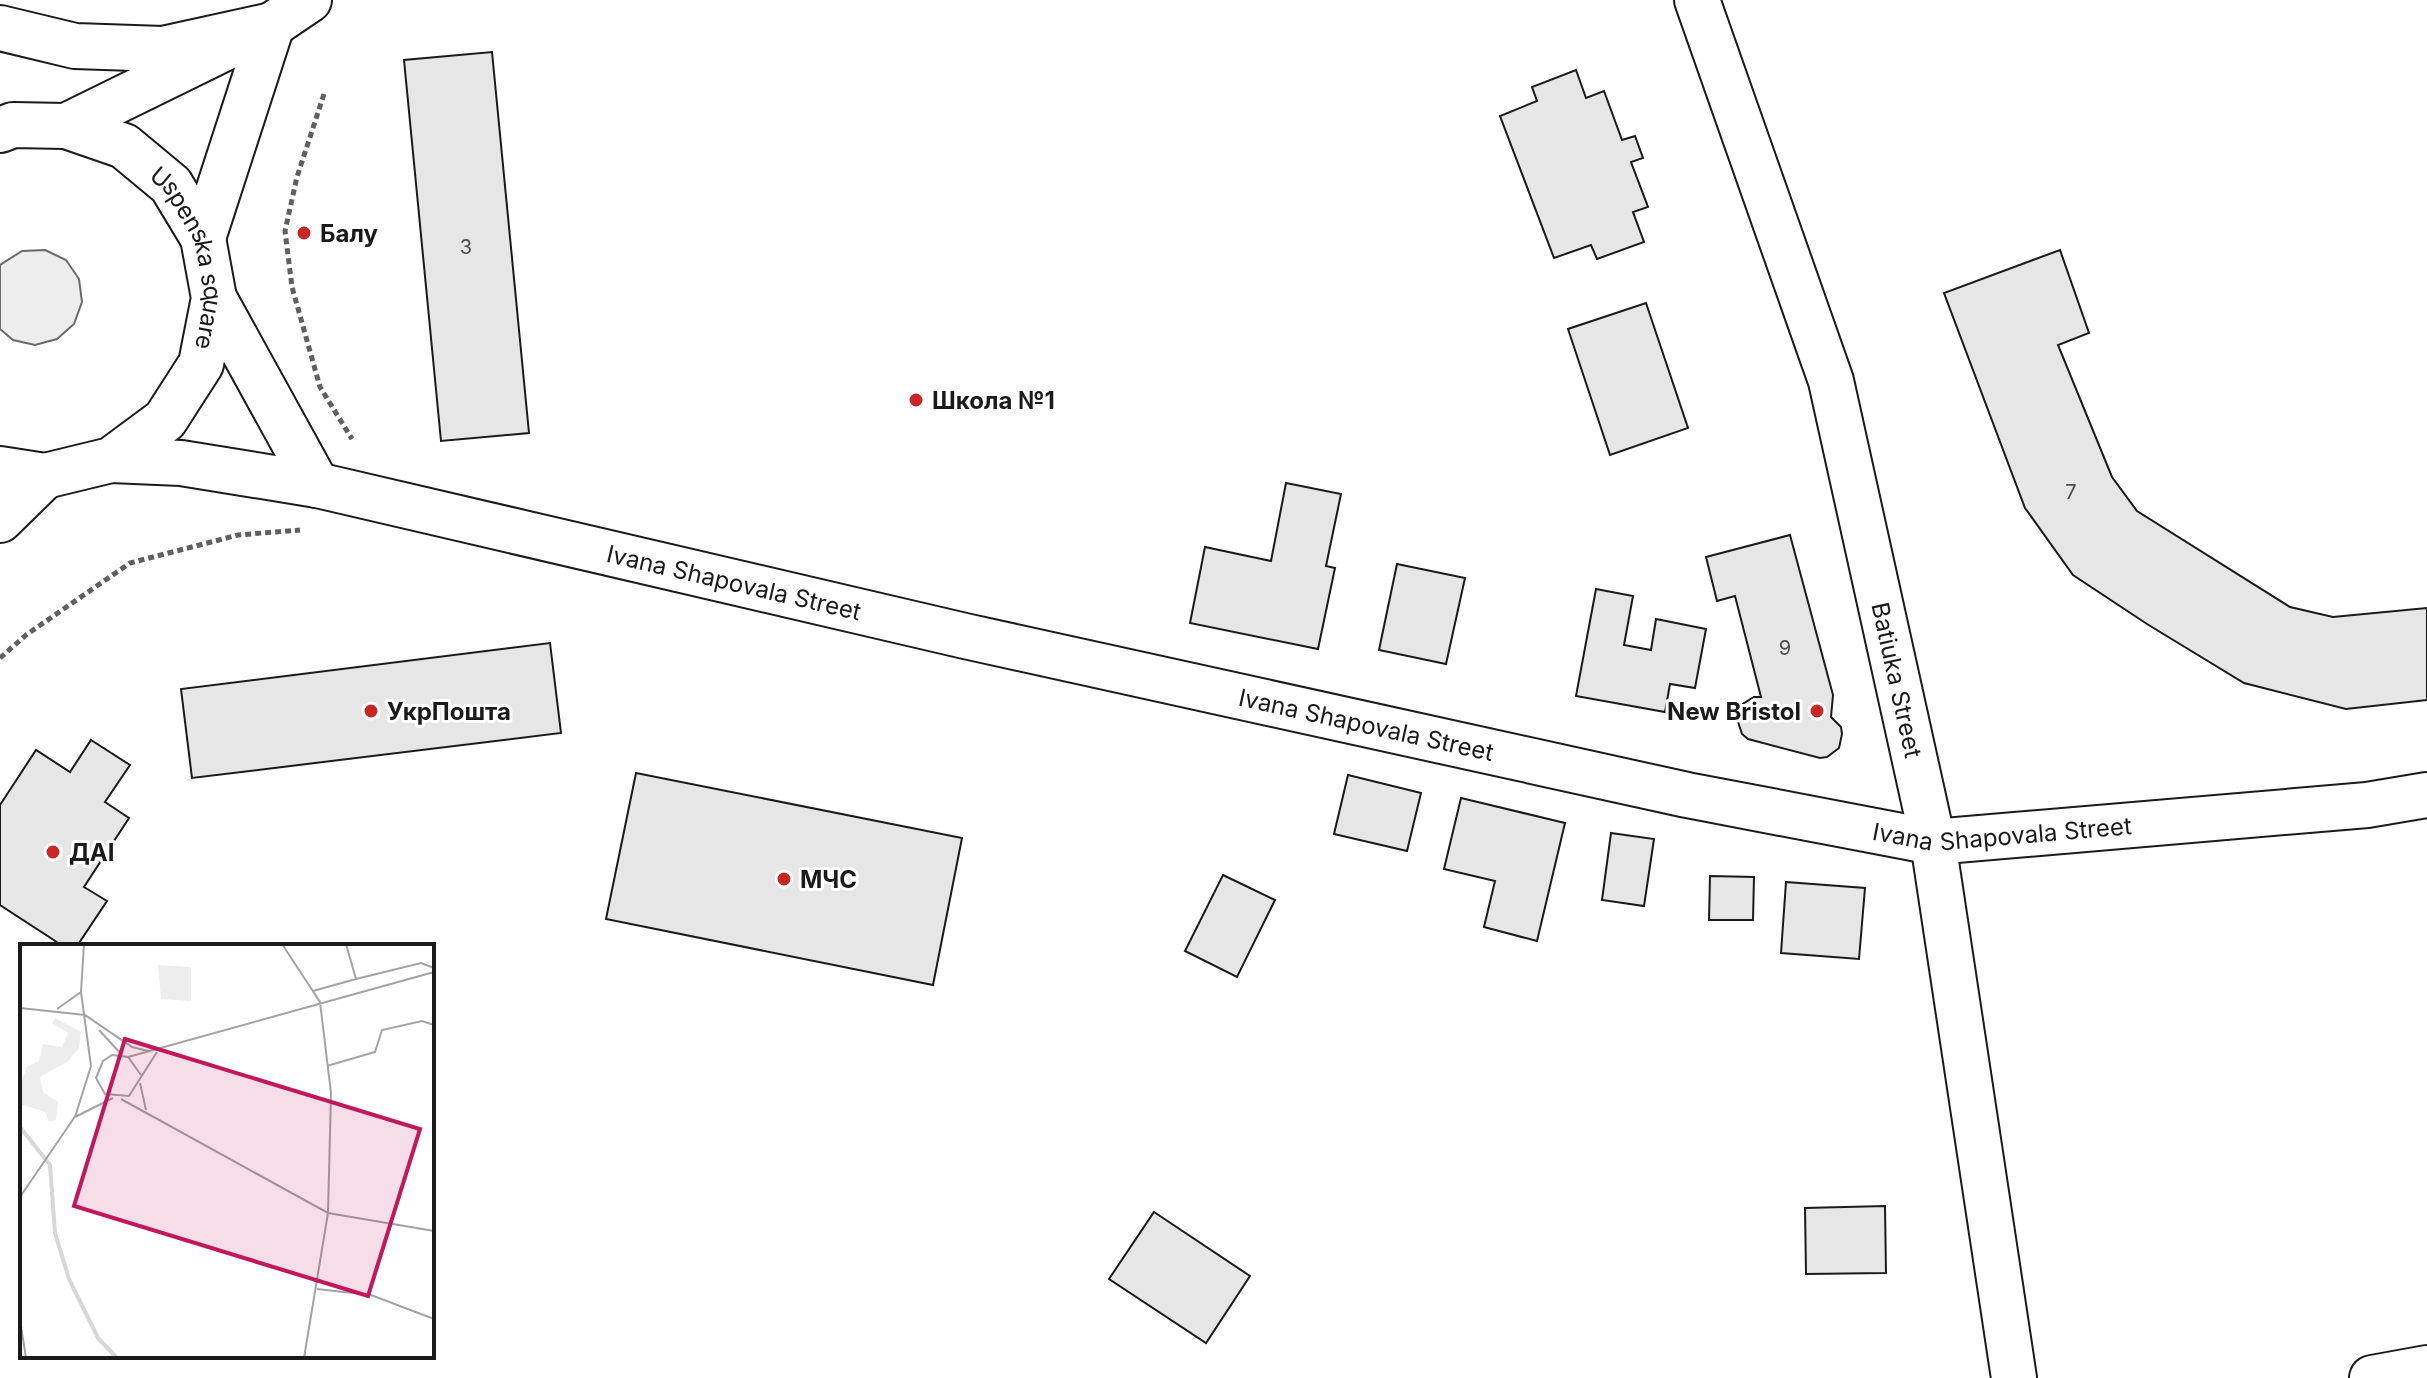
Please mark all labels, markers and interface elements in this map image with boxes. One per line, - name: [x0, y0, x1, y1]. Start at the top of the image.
- street label: Uspenska square: [145, 160, 229, 352]
- place label: Балу: [320, 219, 379, 248]
- marker: Балу: [295, 224, 313, 242]
- house number: 3: [460, 235, 472, 259]
- place label: Школа №1: [932, 386, 1055, 415]
- marker: Школа №1: [907, 391, 925, 409]
- house number: 7: [2065, 480, 2077, 504]
- street label: Ivana Shapovala Street: [604, 539, 864, 626]
- street label: Batiuka Street: [1866, 600, 1928, 760]
- house number: 9: [1779, 636, 1791, 660]
- street label: Ivana Shapovala Street: [1236, 682, 1497, 767]
- place label: УкрПошта: [387, 697, 511, 726]
- place label: New Bristol: [1667, 697, 1801, 726]
- marker: УкрПошта: [362, 702, 380, 720]
- marker: New Bristol: [1808, 702, 1826, 720]
- street label: Ivana Shapovala Street: [1870, 811, 2133, 856]
- place label: ДАI: [69, 838, 115, 867]
- marker: ДАI: [44, 843, 62, 861]
- place label: МЧС: [800, 865, 857, 894]
- marker: МЧС: [775, 870, 793, 888]
- inset map: [20, 944, 434, 1358]

